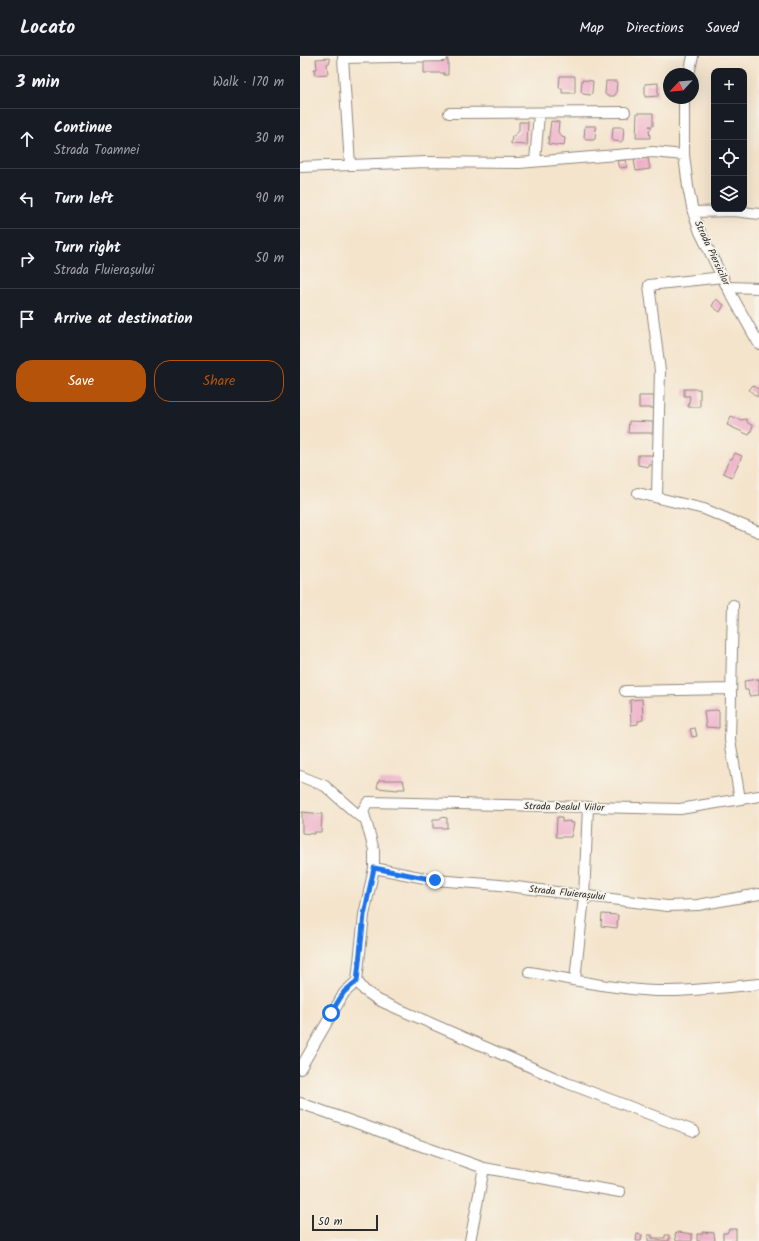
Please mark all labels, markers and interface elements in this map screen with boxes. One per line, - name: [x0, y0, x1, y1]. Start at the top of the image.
- text: Locato: [20, 13, 75, 43]
- text: Map: [579, 17, 604, 39]
- text: Directions: [626, 17, 684, 39]
- text: Saved: [706, 17, 739, 39]
- north arrow: [663, 68, 699, 104]
- map controls: [711, 68, 747, 212]
- button: +: [711, 68, 747, 104]
- text: 3 min: [16, 69, 60, 96]
- text: Walk · 170 m: [213, 72, 284, 93]
- button: −: [711, 104, 747, 140]
- text: Continue: [54, 116, 112, 140]
- icon: ahead: [16, 128, 38, 150]
- text: 30 m: [255, 128, 284, 149]
- text: Strada Toamnei: [54, 140, 139, 161]
- button: locate: [711, 140, 747, 176]
- button: layers: [711, 176, 747, 212]
- text: Turn left: [54, 187, 114, 211]
- icon: left: [16, 188, 38, 210]
- text: 90 m: [256, 188, 284, 209]
- street label: Strada Piersicilor: [690, 218, 734, 289]
- text: Turn right: [54, 236, 121, 260]
- icon: right: [16, 248, 38, 270]
- text: 50 m: [255, 248, 284, 269]
- text: Strada Fluierașului: [54, 260, 154, 281]
- text: Arrive at destination: [54, 307, 193, 331]
- icon: arrive: [16, 308, 38, 330]
- button: Save: [16, 360, 146, 402]
- button: Share: [154, 360, 284, 402]
- street label: Strada Dealul Viilor: [524, 798, 605, 816]
- route end: [426, 871, 444, 889]
- street label: Strada Fluierașului: [528, 881, 607, 905]
- route start: [322, 1004, 340, 1022]
- scale bar: [312, 1213, 378, 1232]
- text: 50 m: [318, 1213, 343, 1231]

